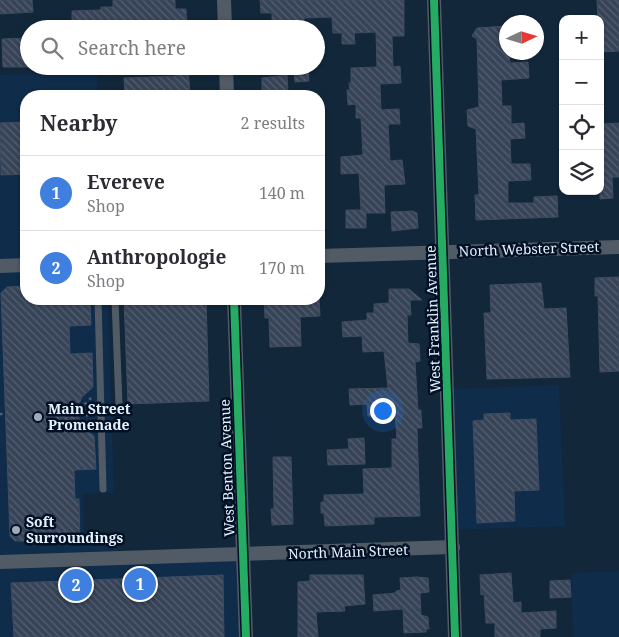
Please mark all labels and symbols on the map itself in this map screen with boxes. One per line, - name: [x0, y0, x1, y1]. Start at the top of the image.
- north arrow: [499, 15, 544, 60]
- street label: North Webster Street: [458, 237, 600, 260]
- street label: West Franklin Avenue: [420, 245, 445, 393]
- your location: [370, 398, 396, 424]
- place label: Main Street Promenade: [48, 399, 131, 434]
- street label: West Benton Avenue: [215, 399, 238, 537]
- marker: Main Street Promenade: [32, 411, 44, 423]
- place label: Soft Surroundings: [26, 512, 124, 547]
- marker: Soft Surroundings: [10, 524, 22, 536]
- street label: North Main Street: [288, 540, 408, 563]
- pin: 1: [124, 565, 156, 603]
- pin: 2: [60, 566, 92, 604]

